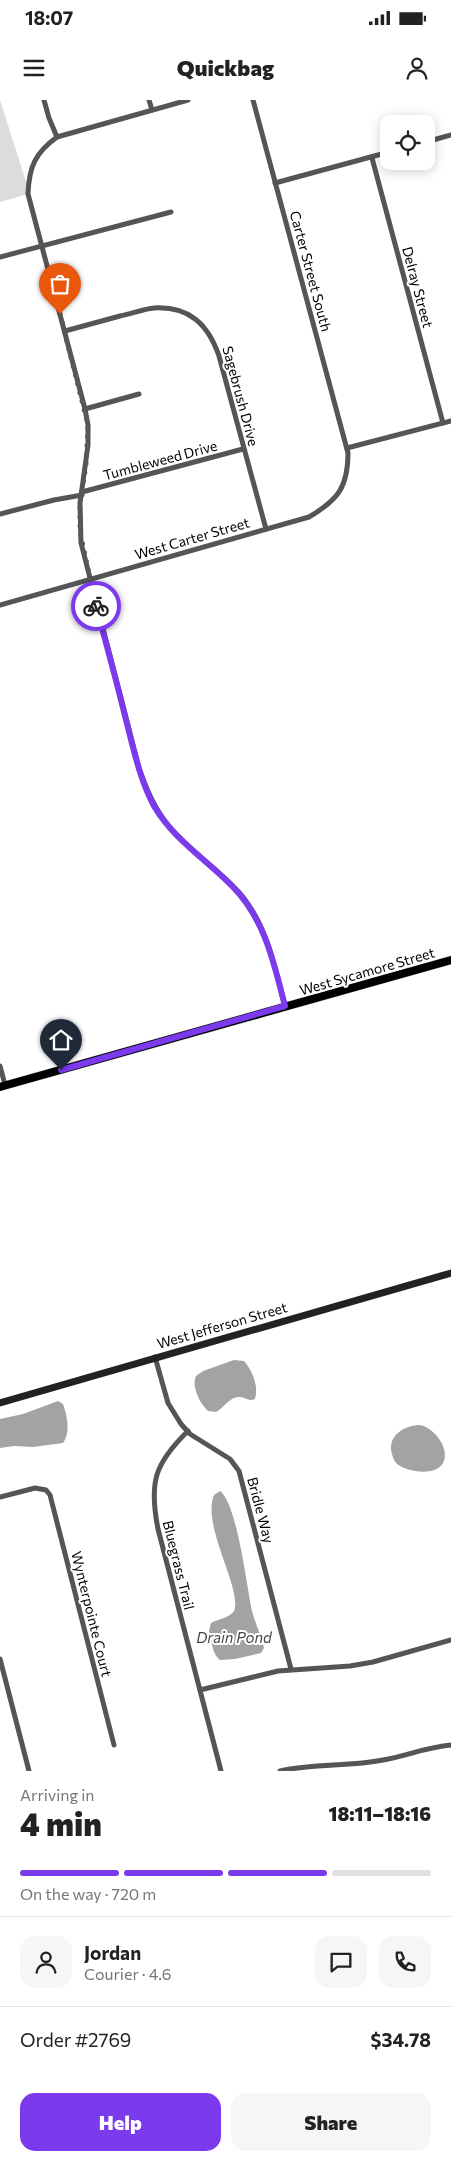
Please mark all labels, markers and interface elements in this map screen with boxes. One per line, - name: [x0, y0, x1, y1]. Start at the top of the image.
- text: 18:07: [25, 6, 73, 29]
- icon: menu: [20, 54, 48, 82]
- text: Quickbag: [177, 54, 274, 81]
- icon: person: [403, 54, 431, 82]
- map controls: [380, 115, 435, 170]
- button: locate: [380, 115, 435, 170]
- street label: Carter Street South: [287, 209, 335, 333]
- street label: Delray Street: [399, 245, 437, 330]
- pin: [39, 263, 81, 314]
- icon: bag: [46, 270, 74, 298]
- street label: Sagebrush Drive: [219, 344, 263, 448]
- street label: Tumbleweed Drive: [101, 437, 219, 483]
- street label: West Carter Street: [133, 513, 252, 563]
- courier: [71, 581, 121, 631]
- icon: bike: [82, 592, 110, 620]
- street label: West Sycamore Street: [297, 943, 437, 998]
- pin: [40, 1019, 82, 1070]
- icon: home: [47, 1026, 75, 1054]
- street label: West Jefferson Street: [155, 1298, 289, 1352]
- street label: Bridle Way: [244, 1475, 278, 1545]
- street label: Bluegrass Trail: [160, 1519, 198, 1611]
- street label: Wynterpointe Court: [68, 1549, 116, 1679]
- water label: Drain Pond: [196, 1628, 273, 1646]
- text: Arriving in: [20, 1785, 94, 1804]
- text: 18:11–18:16: [329, 1802, 431, 1825]
- text: 4 min: [20, 1803, 102, 1843]
- text: On the way · 720 m: [20, 1884, 156, 1903]
- button: person: [20, 1936, 72, 1988]
- button: chat: [315, 1936, 367, 1988]
- button: phone: [379, 1936, 431, 1988]
- text: Jordan: [84, 1941, 141, 1964]
- text: Courier · 4.6: [84, 1964, 171, 1983]
- text: Order #2769: [20, 2028, 131, 2051]
- text: $34.78: [371, 2028, 431, 2051]
- button: Help: [20, 2093, 221, 2151]
- button: Share: [231, 2093, 431, 2151]

